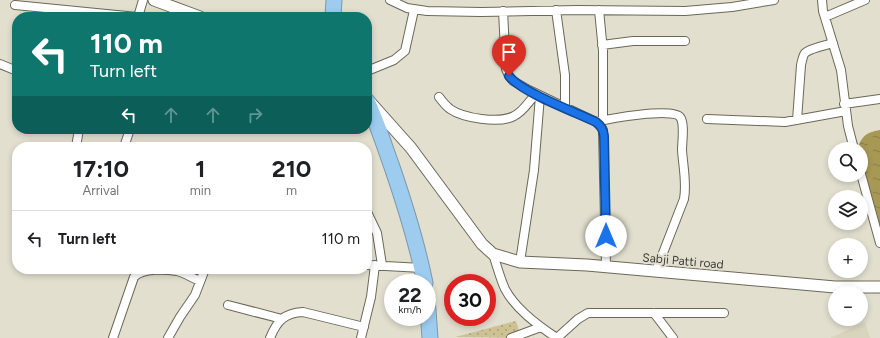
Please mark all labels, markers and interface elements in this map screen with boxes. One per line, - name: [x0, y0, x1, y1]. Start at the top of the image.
- text: 110 m: [90, 26, 163, 60]
- icon: left: [24, 28, 76, 80]
- pin: [492, 35, 526, 76]
- icon: arrive: [498, 41, 520, 63]
- text: Turn left: [90, 60, 157, 82]
- icon: left: [118, 104, 140, 126]
- icon: ahead: [160, 104, 182, 126]
- icon: ahead: [202, 104, 224, 126]
- icon: right: [244, 104, 266, 126]
- map controls: [828, 142, 868, 326]
- button: search: [828, 142, 868, 182]
- text: 17:10: [73, 154, 129, 183]
- text: 1: [195, 154, 205, 183]
- text: 210: [272, 154, 311, 183]
- text: Arrival: [83, 183, 119, 198]
- text: min: [190, 183, 211, 198]
- text: m: [286, 183, 297, 198]
- button: layers: [828, 190, 868, 230]
- position arrow: [585, 215, 627, 257]
- icon: left: [24, 228, 46, 250]
- text: Turn left: [58, 230, 116, 248]
- text: 110 m: [322, 230, 360, 248]
- button: +: [828, 238, 868, 278]
- street label: Sabji Patti road: [642, 250, 724, 272]
- speed limit sign: 30: [444, 274, 496, 326]
- text: 22: [398, 283, 422, 307]
- button: −: [828, 286, 868, 326]
- text: km/h: [399, 303, 421, 316]

